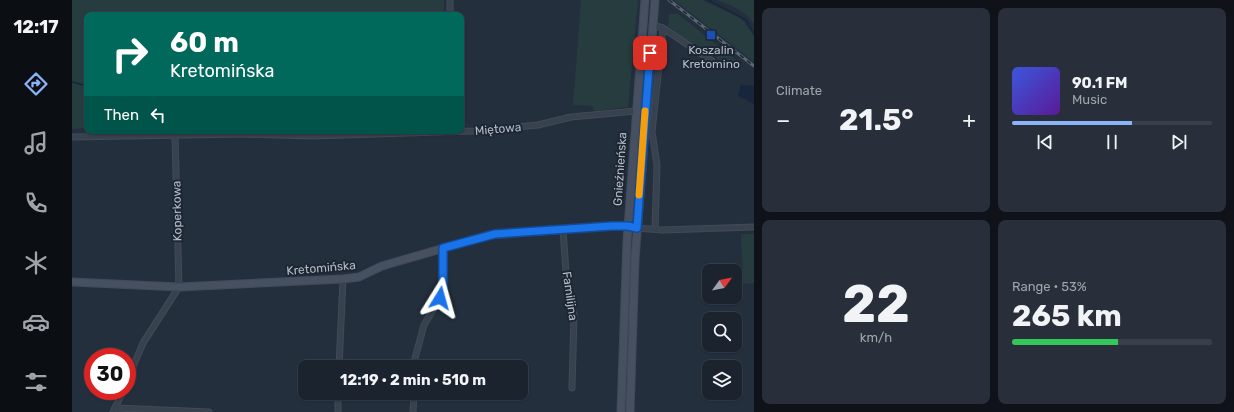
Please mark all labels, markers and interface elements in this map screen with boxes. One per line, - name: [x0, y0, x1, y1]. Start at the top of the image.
- text: 12:17: [13, 16, 59, 38]
- text: 60 m: [170, 26, 239, 59]
- icon: right: [104, 28, 156, 80]
- marker: Koszalin Kretomino: [705, 29, 717, 41]
- pin: [633, 36, 667, 70]
- icon: arrive: [639, 42, 661, 64]
- place label: Koszalin Kretomino: [682, 43, 740, 71]
- text: Kretomińska: [170, 60, 274, 82]
- icon: directions: [22, 70, 50, 98]
- text: 90.1 FM: [1072, 74, 1127, 92]
- text: Climate: [776, 83, 822, 98]
- text: Music: [1072, 92, 1107, 107]
- text: 21.5°: [839, 102, 914, 138]
- icon: left: [147, 104, 169, 126]
- text: Then: [104, 106, 139, 124]
- text: −: [776, 107, 790, 134]
- text: +: [962, 107, 976, 134]
- street label: Miętowa: [474, 120, 522, 138]
- icon: music: [22, 129, 50, 157]
- icon: previous: [1034, 131, 1056, 153]
- icon: pause: [1101, 131, 1123, 153]
- icon: next: [1168, 131, 1190, 153]
- street label: Gnieźnieńska: [610, 132, 630, 206]
- street label: Koperkowa: [169, 180, 185, 242]
- icon: phone: [22, 189, 50, 217]
- icon: climate: [22, 249, 50, 277]
- street label: Kretomińska: [286, 258, 356, 278]
- north arrow: [702, 264, 742, 304]
- map controls: [702, 264, 742, 400]
- street label: Familijna: [560, 270, 580, 322]
- text: 22: [842, 273, 910, 335]
- position arrow: [419, 277, 461, 319]
- text: Range · 53%: [1012, 279, 1087, 294]
- text: 265 km: [1012, 298, 1122, 334]
- icon: car: [22, 308, 50, 336]
- button: search: [702, 312, 742, 352]
- text: km/h: [860, 330, 892, 345]
- speed limit sign: 30: [84, 348, 136, 400]
- button: layers: [702, 360, 742, 400]
- icon: filters: [22, 368, 50, 396]
- text: 12:19 · 2 min · 510 m: [340, 371, 486, 389]

